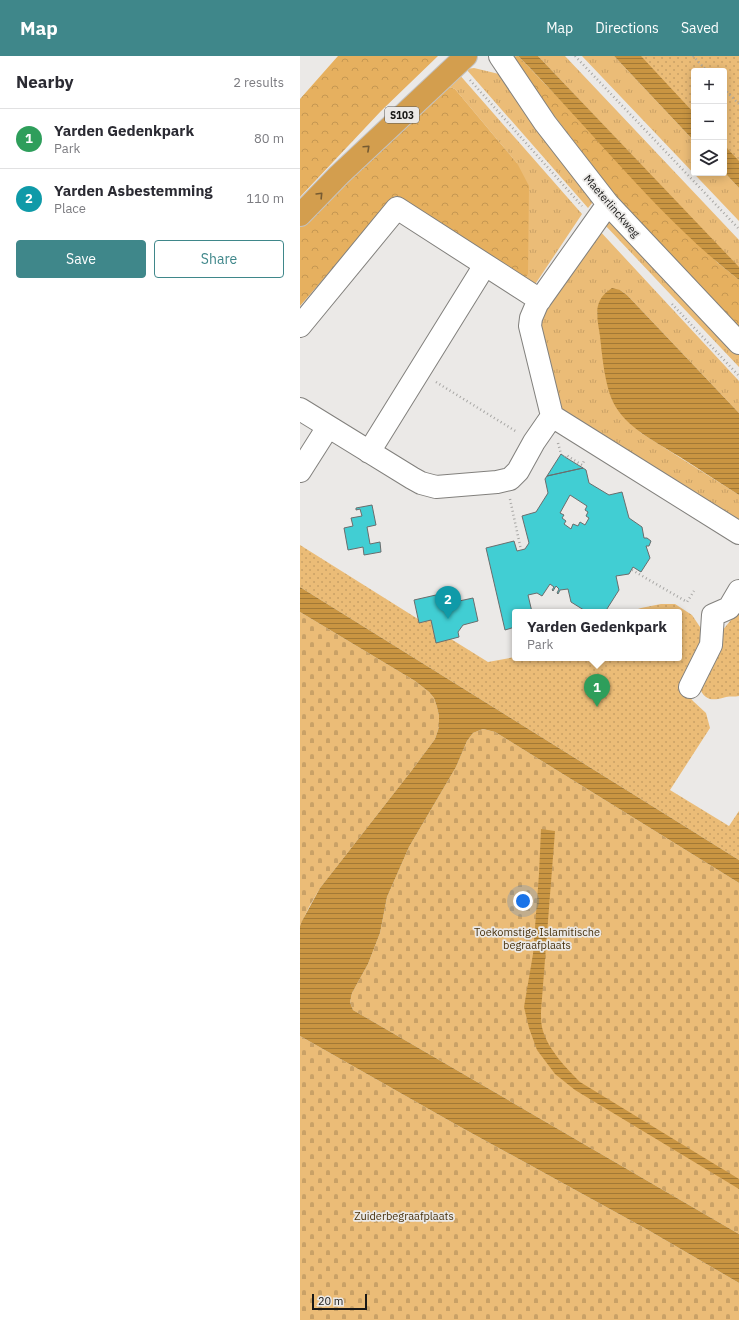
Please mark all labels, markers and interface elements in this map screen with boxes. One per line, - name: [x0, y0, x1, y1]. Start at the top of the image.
- text: Map: [20, 16, 58, 40]
- text: Map: [546, 19, 573, 37]
- text: Directions: [595, 19, 659, 37]
- text: Saved: [681, 19, 719, 37]
- map controls: [691, 68, 727, 176]
- button: +: [691, 68, 727, 104]
- text: Nearby: [16, 71, 74, 93]
- text: 2 results: [233, 74, 284, 91]
- button: −: [691, 104, 727, 140]
- road number: S103: [385, 107, 419, 123]
- text: Yarden Gedenkpark: [54, 121, 194, 140]
- text: 1: [25, 130, 33, 147]
- text: 80 m: [254, 130, 284, 147]
- text: Park: [54, 140, 80, 157]
- button: layers: [691, 140, 727, 176]
- one-way arrow: [363, 146, 370, 153]
- street label: Maeterlinckweg: [581, 172, 643, 240]
- text: Yarden Asbestemming: [54, 181, 213, 200]
- text: 2: [25, 190, 33, 207]
- text: 110 m: [246, 190, 284, 207]
- one-way arrow: [315, 192, 322, 200]
- text: Place: [54, 200, 86, 217]
- button: Save: [16, 240, 146, 278]
- button: Share: [154, 240, 284, 278]
- pin: 2: [435, 586, 461, 619]
- popup: [512, 609, 682, 661]
- text: Yarden Gedenkpark: [527, 617, 667, 636]
- text: Park: [527, 636, 553, 653]
- pin: 1: [584, 674, 610, 707]
- your location: [513, 891, 533, 911]
- park label: Toekomstige Islamitische begraafplaats: [474, 925, 600, 952]
- park label: Zuiderbegraafplaats: [354, 1209, 454, 1223]
- scale bar: [312, 1292, 367, 1311]
- text: 20 m: [318, 1294, 343, 1308]

